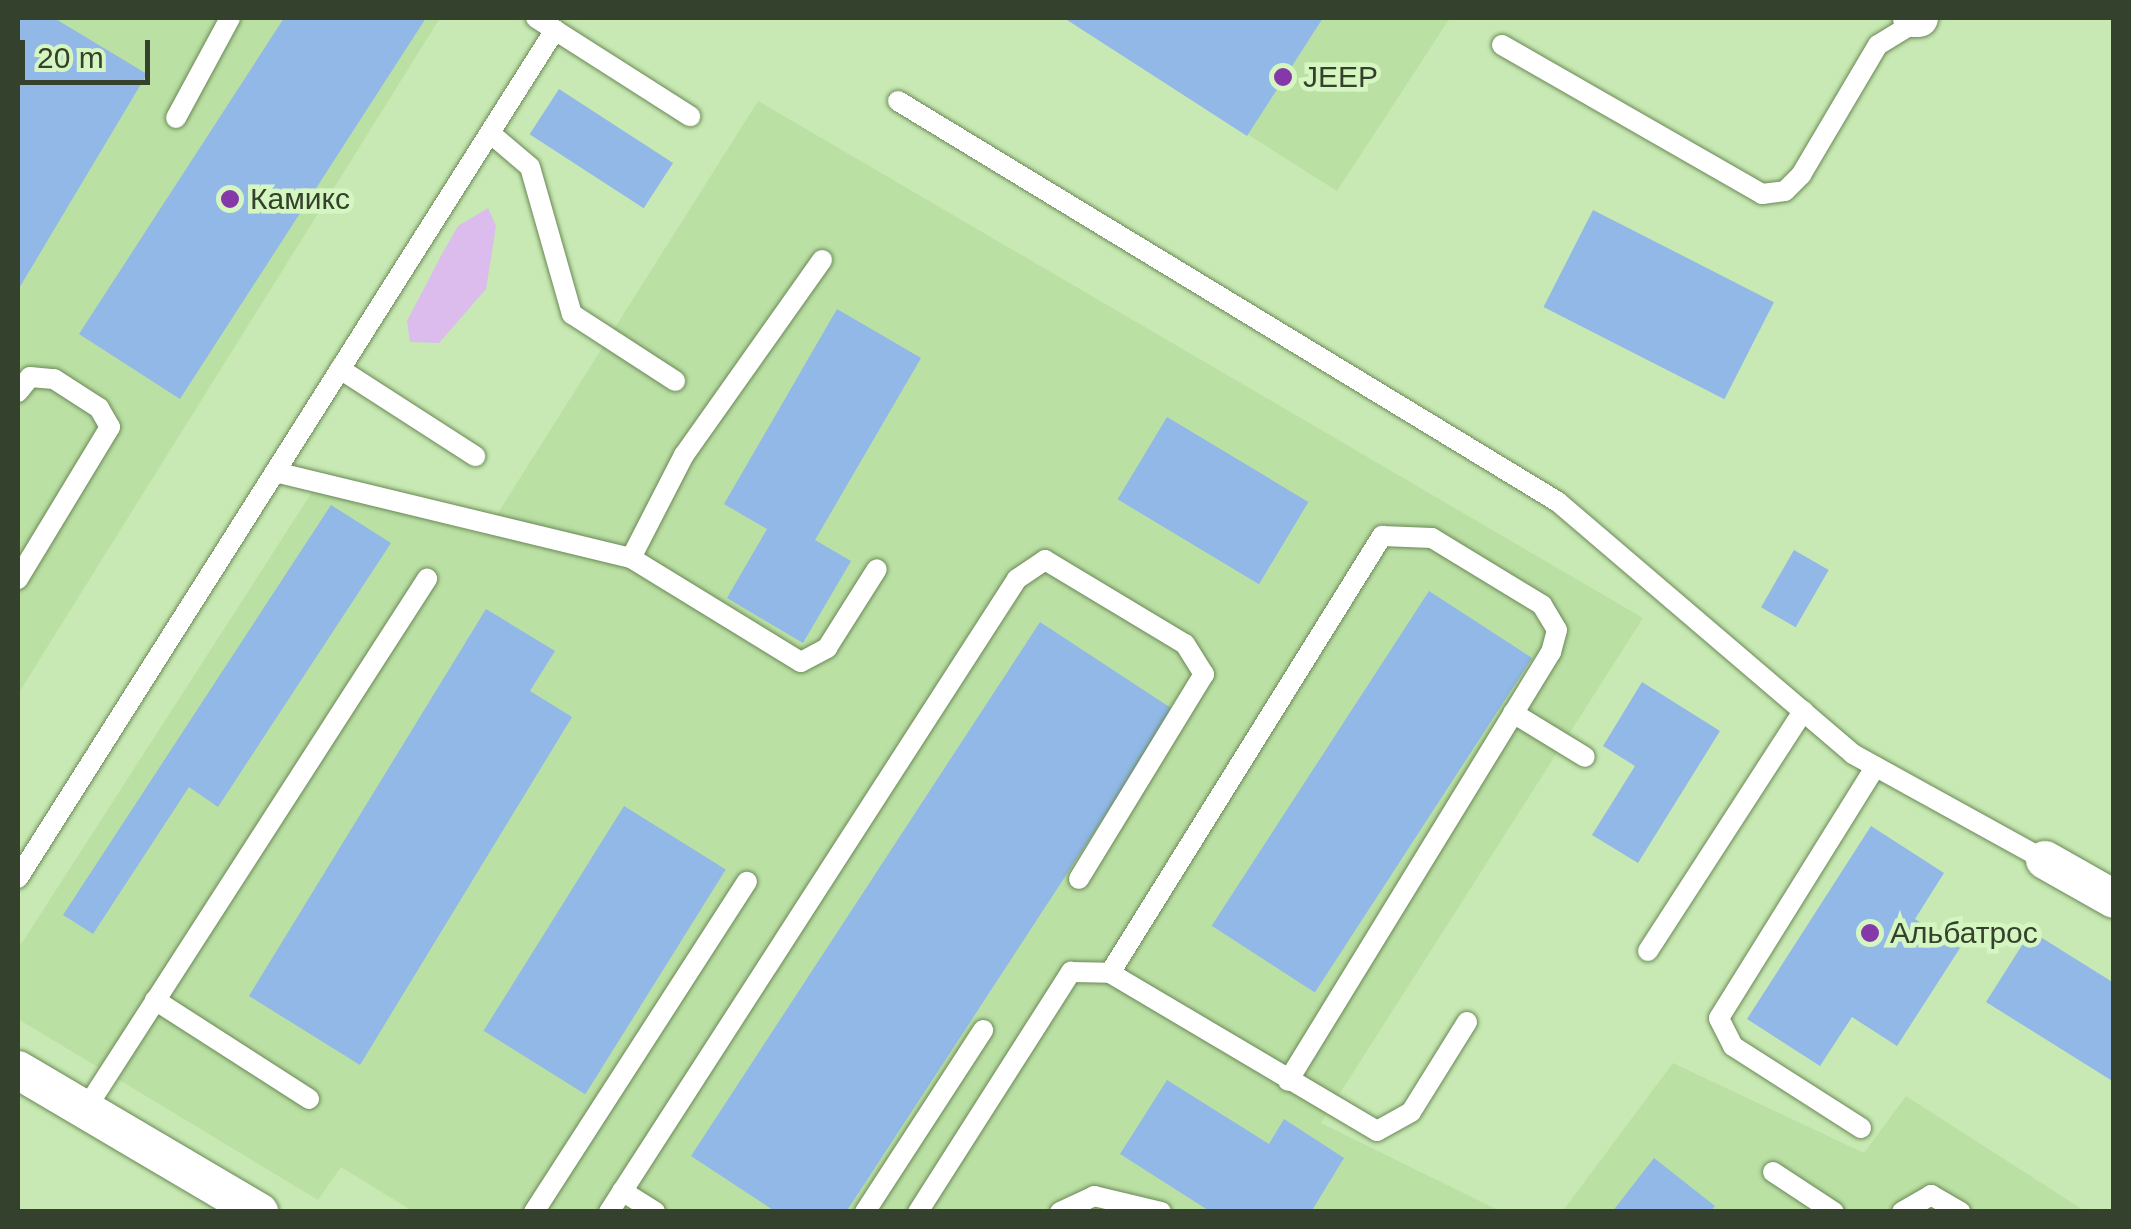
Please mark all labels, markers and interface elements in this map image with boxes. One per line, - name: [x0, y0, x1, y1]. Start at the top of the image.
- scale bar: [25, 20, 155, 82]
- text: 20 m: [37, 41, 104, 74]
- place label: JEEP: [1303, 59, 1378, 95]
- marker: JEEP: [1272, 66, 1294, 88]
- place label: Камикс: [250, 181, 350, 217]
- marker: Камикс: [219, 188, 241, 210]
- place label: Альбатрос: [1890, 915, 2038, 951]
- marker: Альбатрос: [1859, 922, 1881, 944]

